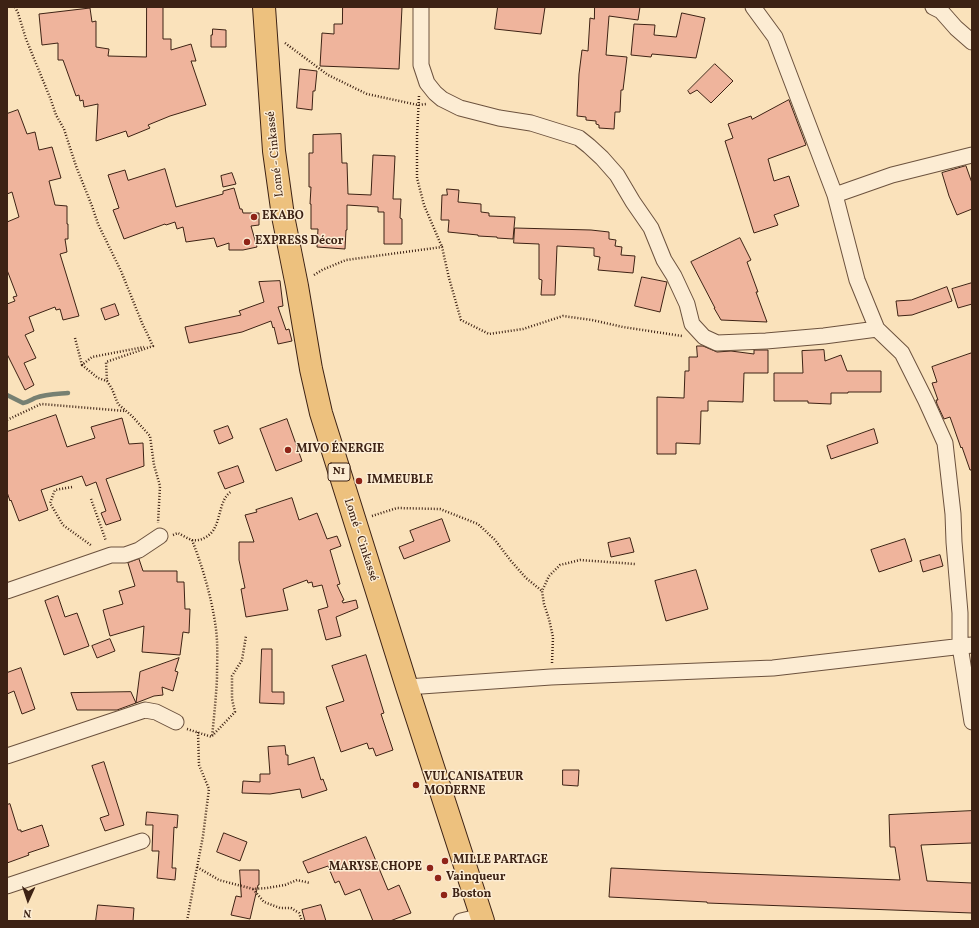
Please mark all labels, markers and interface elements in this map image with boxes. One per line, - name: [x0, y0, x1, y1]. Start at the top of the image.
- street label: Lomé - Cinkassé: [264, 110, 288, 198]
- place label: EKABO: [262, 210, 304, 224]
- marker: EKABO: [249, 212, 259, 222]
- place label: EXPRESS Décor: [255, 235, 343, 249]
- marker: EXPRESS Décor: [242, 237, 252, 247]
- place label: MIVO ÉNERGIE: [296, 443, 384, 457]
- marker: MIVO ÉNERGIE: [283, 445, 293, 455]
- road number: N1: [328, 463, 350, 481]
- place label: IMMEUBLE: [367, 474, 433, 488]
- marker: IMMEUBLE: [354, 476, 364, 486]
- street label: Lomé - Cinkassé: [340, 497, 380, 583]
- place label: VULCANISATEUR MODERNE: [424, 771, 523, 799]
- marker: VULCANISATEUR MODERNE: [411, 780, 421, 790]
- place label: MILLE PARTAGE: [453, 854, 548, 868]
- marker: MILLE PARTAGE: [440, 856, 450, 866]
- place label: MARYSE CHOPE: [329, 861, 422, 875]
- marker: MARYSE CHOPE: [425, 863, 435, 873]
- place label: Vainqueur: [446, 871, 505, 885]
- marker: Vainqueur: [433, 873, 443, 883]
- north arrow: [8, 880, 48, 920]
- place label: Boston: [452, 888, 491, 902]
- marker: Boston: [439, 890, 449, 900]
- text: N: [23, 905, 32, 920]

